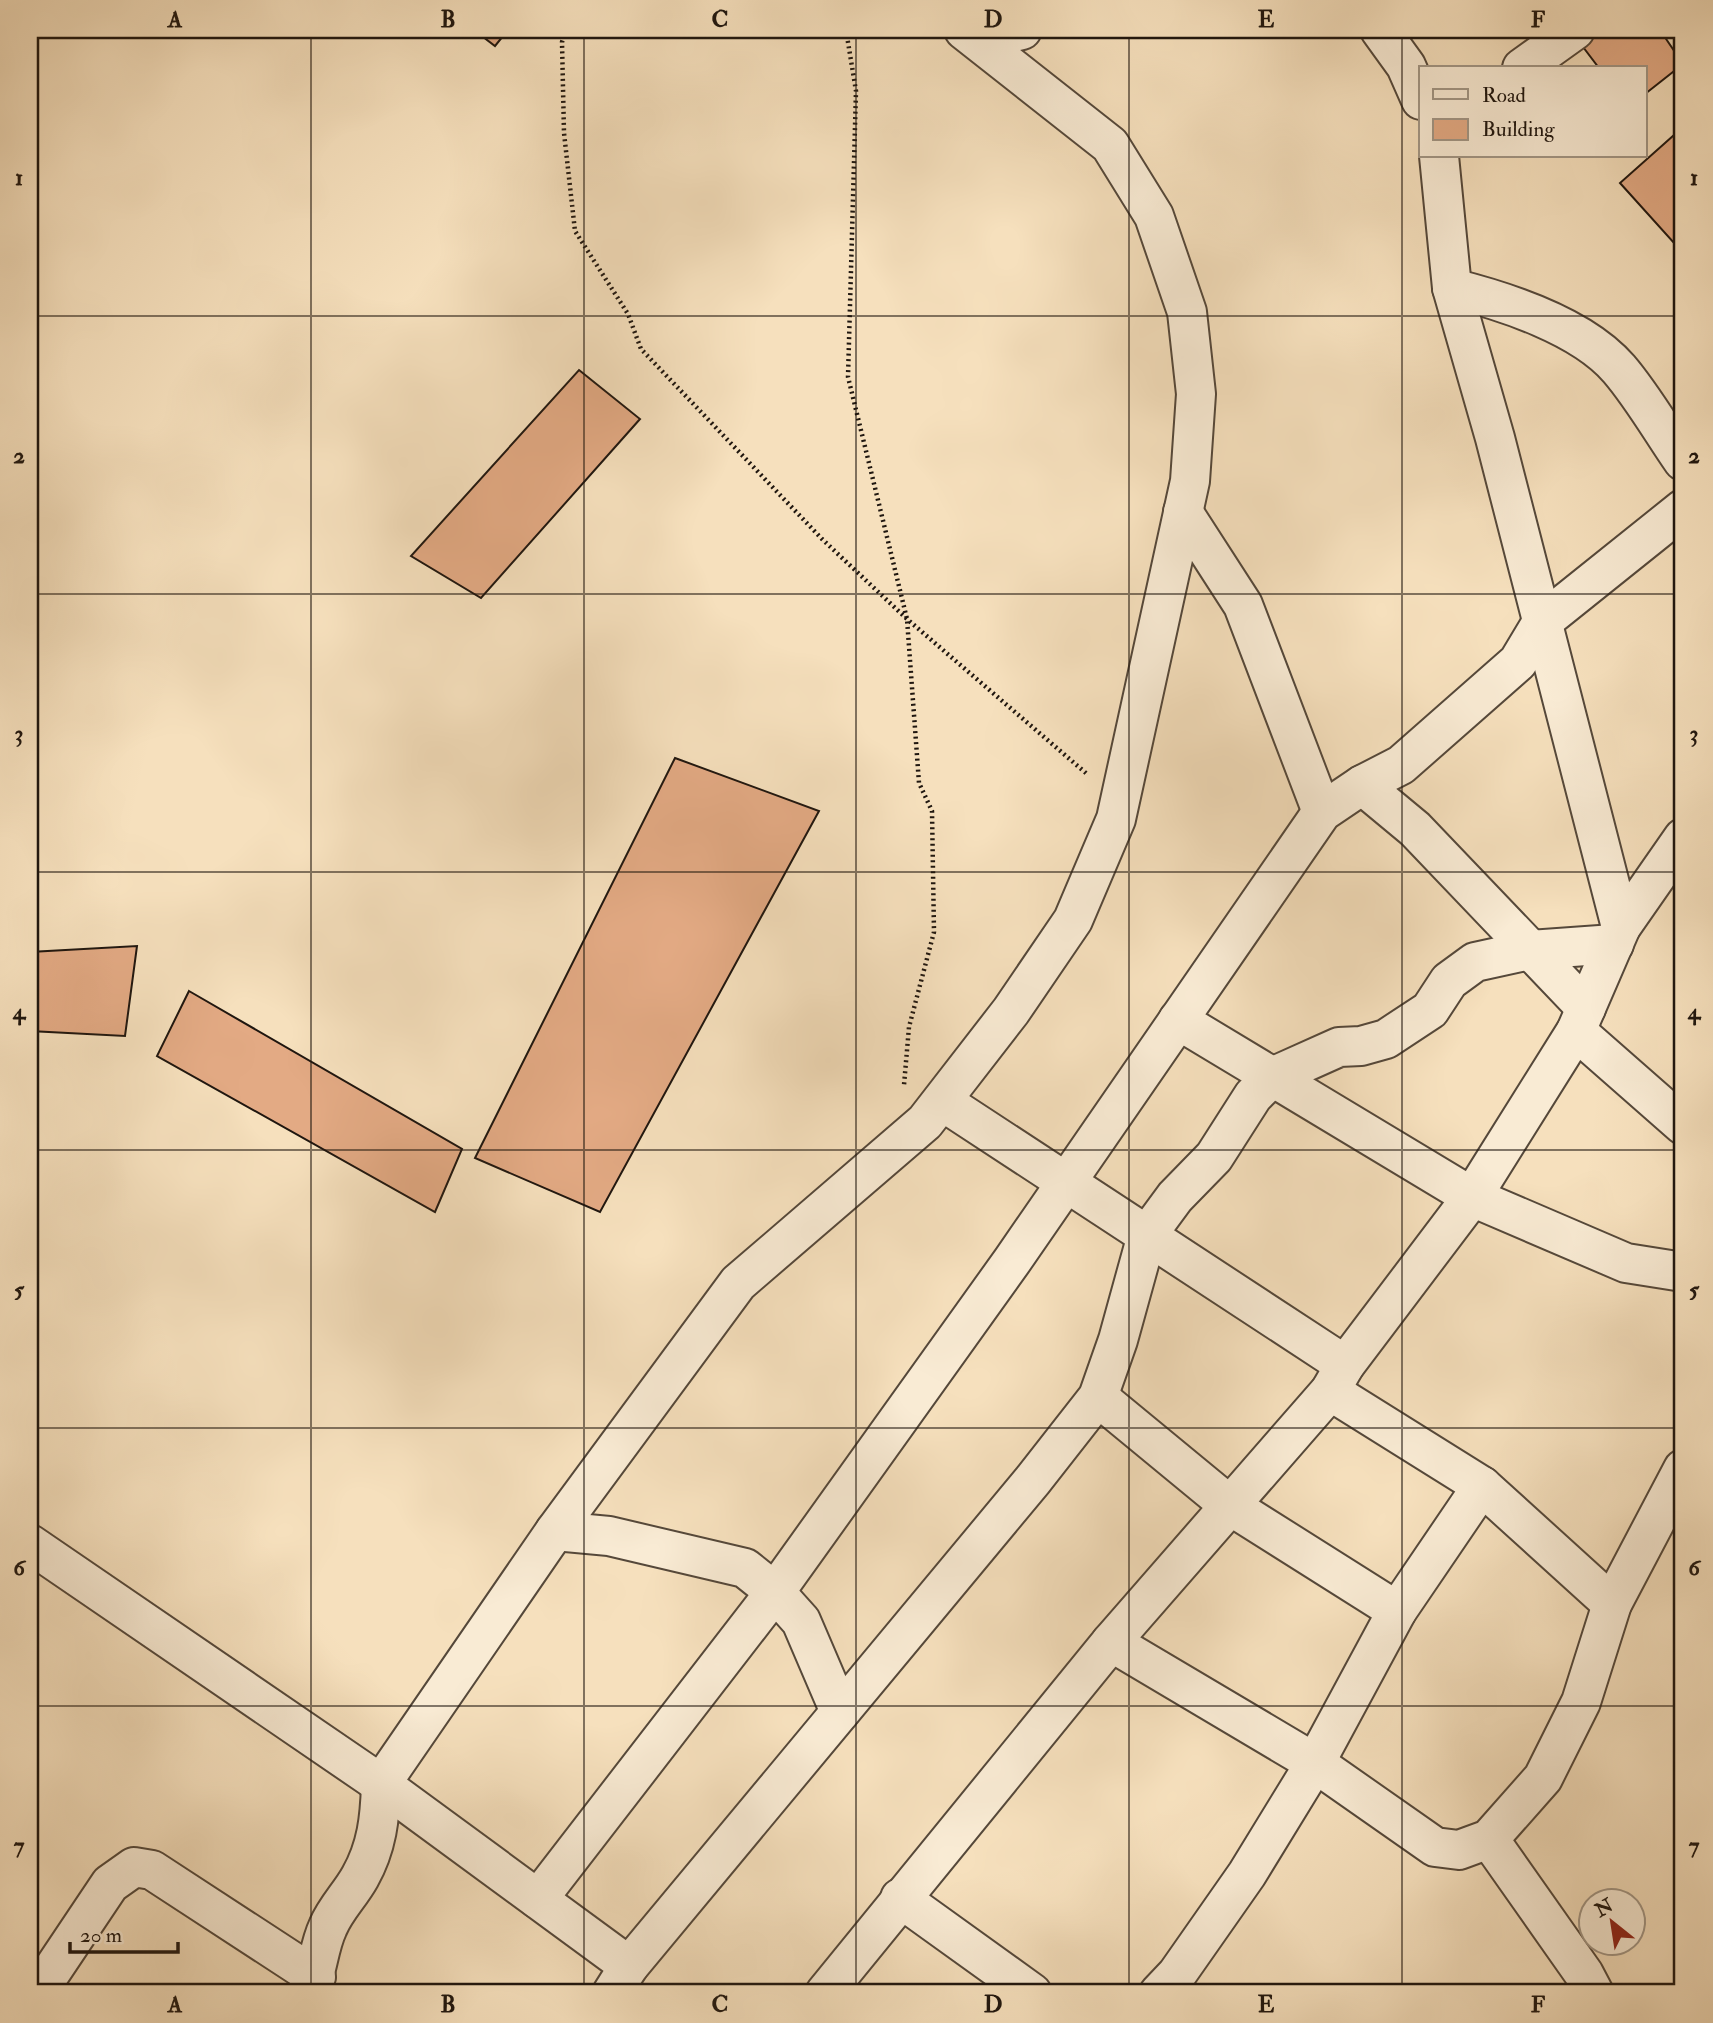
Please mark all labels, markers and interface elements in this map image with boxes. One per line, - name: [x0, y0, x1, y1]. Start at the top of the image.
- text: A: [167, 5, 183, 34]
- text: B: [440, 5, 456, 34]
- text: C: [712, 5, 728, 34]
- text: D: [984, 5, 1002, 34]
- text: E: [1258, 5, 1275, 34]
- text: F: [1531, 5, 1546, 34]
- legend: [1419, 66, 1646, 158]
- text: Road: [1482, 82, 1527, 109]
- text: Building: [1482, 116, 1555, 143]
- text: 1: [15, 163, 23, 192]
- text: 1: [1690, 163, 1698, 192]
- text: 2: [13, 441, 25, 470]
- text: 2: [1688, 441, 1700, 470]
- text: 3: [15, 719, 23, 748]
- text: 3: [1690, 719, 1698, 748]
- text: 4: [12, 997, 27, 1026]
- text: 4: [1687, 997, 1702, 1026]
- text: 5: [14, 1275, 25, 1304]
- text: 5: [1689, 1275, 1700, 1304]
- text: 6: [13, 1553, 27, 1582]
- text: 6: [1688, 1553, 1702, 1582]
- text: 7: [14, 1831, 25, 1860]
- text: 7: [1689, 1831, 1700, 1860]
- north arrow: [1576, 1886, 1646, 1956]
- text: N: [1590, 1893, 1618, 1923]
- scale bar: [70, 1911, 178, 1955]
- text: 20 m: [80, 1922, 122, 1949]
- text: A: [167, 1990, 183, 2019]
- text: B: [440, 1990, 456, 2019]
- text: C: [712, 1990, 728, 2019]
- text: D: [984, 1990, 1002, 2019]
- text: E: [1258, 1990, 1275, 2019]
- text: F: [1531, 1990, 1546, 2019]

